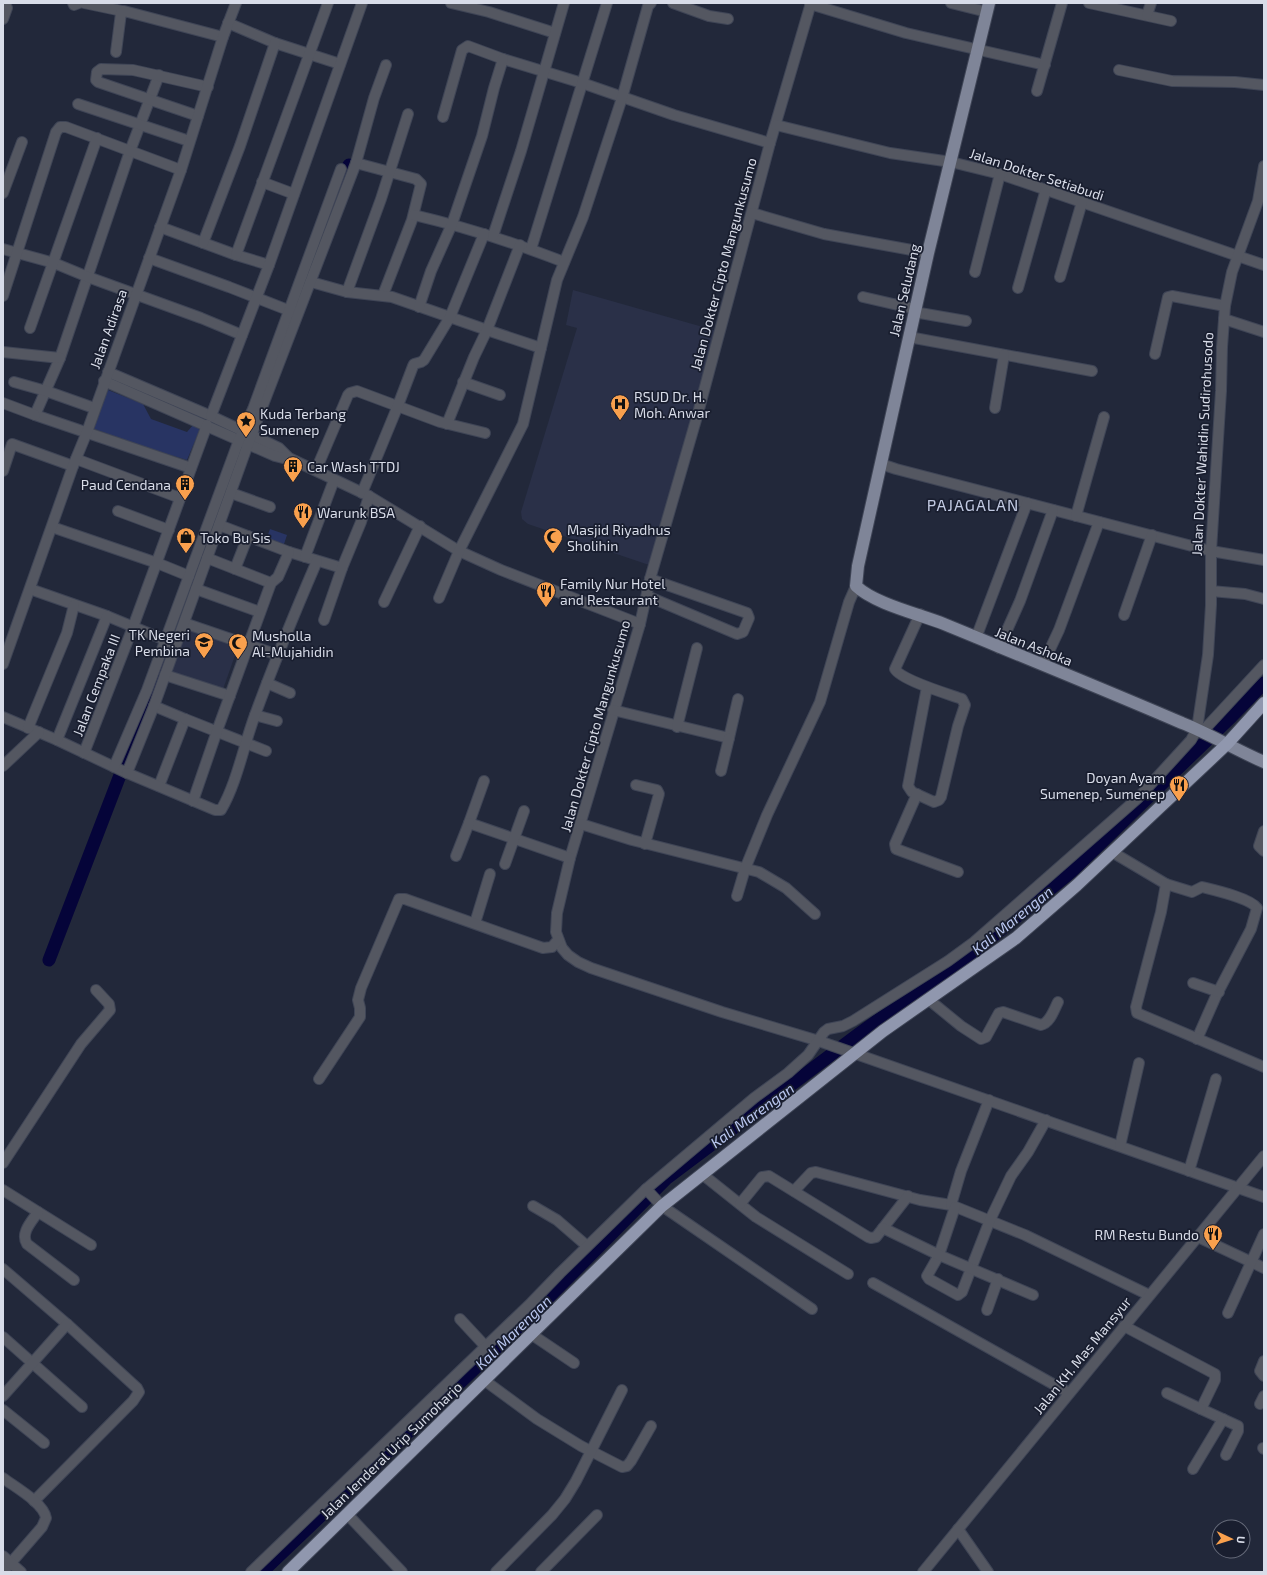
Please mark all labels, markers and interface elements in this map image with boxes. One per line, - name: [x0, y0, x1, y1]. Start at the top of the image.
- street label: Jalan Dokter Setiabudi: [968, 144, 1106, 204]
- street label: Jalan Dokter Cipto Mangunkusumo: [686, 156, 760, 372]
- street label: Jalan Seludang: [885, 242, 923, 338]
- street label: Jalan Adirasa: [86, 287, 130, 371]
- street label: Jalan Dokter Wahidin Sudirohusodo: [1188, 332, 1216, 556]
- place label: RSUD Dr. H. Moh. Anwar: [634, 388, 710, 421]
- hospital icon: RSUD Dr. H. Moh. Anwar: [609, 393, 631, 421]
- place label: Kuda Terbang Sumenep: [260, 405, 346, 438]
- place icon: Kuda Terbang Sumenep: [235, 410, 257, 438]
- building icon: Car Wash TTDJ: [282, 455, 304, 483]
- place label: Car Wash TTDJ: [307, 458, 400, 475]
- building icon: Paud Cendana: [174, 473, 196, 501]
- place label: Paud Cendana: [81, 476, 171, 493]
- district label: PAJAGALAN: [927, 495, 1019, 514]
- restaurant icon: Warunk BSA: [292, 501, 314, 529]
- place label: Warunk BSA: [317, 504, 395, 521]
- place label: Masjid Riyadhus Sholihin: [567, 521, 671, 554]
- shop icon: Toko Bu Sis: [175, 526, 197, 554]
- mosque icon: Masjid Riyadhus Sholihin: [542, 526, 564, 554]
- place label: Toko Bu Sis: [200, 529, 271, 546]
- place label: Family Nur Hotel and Restaurant: [560, 575, 666, 608]
- restaurant icon: Family Nur Hotel and Restaurant: [535, 580, 557, 608]
- street label: Jalan Dokter Cipto Mangunkusumo: [557, 618, 633, 834]
- street label: Jalan Ashoka: [993, 623, 1075, 669]
- place label: TK Negeri Pembina: [129, 626, 190, 659]
- place label: Musholla Al-Mujahidin: [252, 627, 334, 660]
- school or university icon: TK Negeri Pembina: [193, 631, 215, 659]
- street label: Jalan Cempaka III: [69, 632, 123, 738]
- mosque icon: Musholla Al-Mujahidin: [227, 632, 249, 660]
- place label: Doyan Ayam Sumenep, Sumenep: [1040, 769, 1165, 802]
- restaurant icon: Doyan Ayam Sumenep, Sumenep: [1168, 774, 1190, 802]
- water label: Kali Marengan: [968, 882, 1056, 958]
- water label: Kali Marengan: [707, 1079, 797, 1151]
- restaurant icon: RM Restu Bundo: [1202, 1223, 1224, 1251]
- place label: RM Restu Bundo: [1095, 1226, 1199, 1243]
- water label: Kali Marengan: [471, 1291, 555, 1373]
- street label: Jalan KH. Mas Mansyur: [1029, 1293, 1135, 1417]
- street label: Jalan Jenderal Urip Sumoharjo: [317, 1378, 465, 1522]
- north arrow: [1211, 1519, 1251, 1559]
- text: U: [1235, 1536, 1248, 1544]

